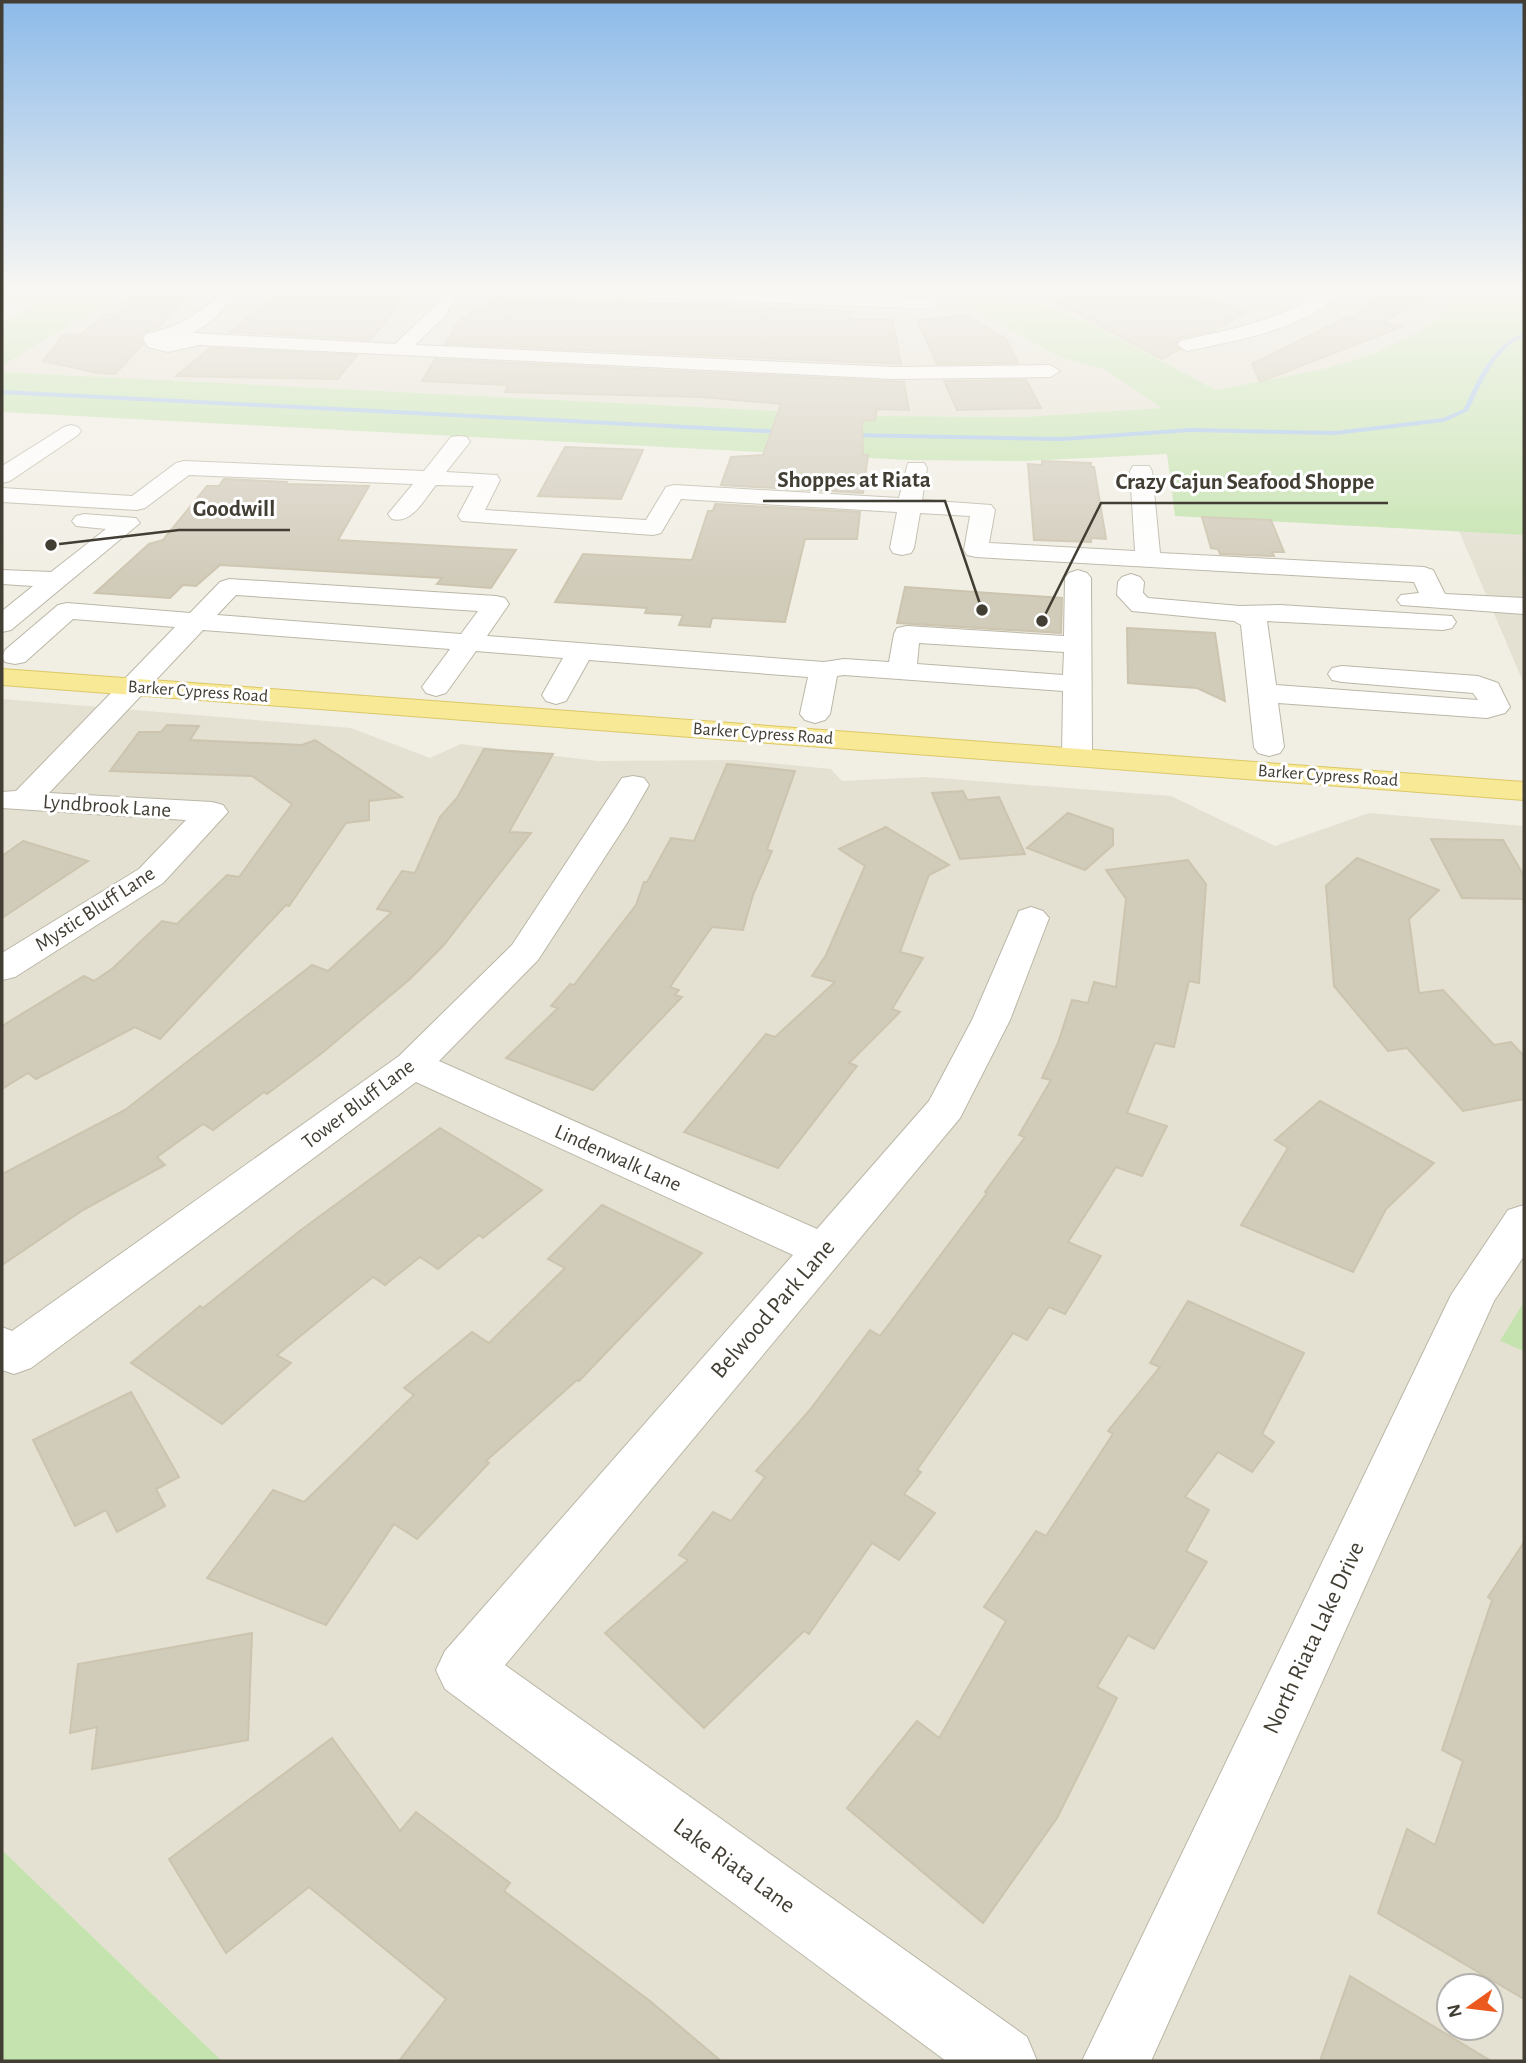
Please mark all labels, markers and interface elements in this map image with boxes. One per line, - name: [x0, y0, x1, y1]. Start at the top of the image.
- callout: Shoppes at Riata: [763, 457, 945, 501]
- callout: Crazy Cajun Seafood Shoppe: [1101, 459, 1388, 503]
- text: Shoppes at Riata: [777, 469, 931, 492]
- text: Crazy Cajun Seafood Shoppe: [1116, 471, 1375, 494]
- callout: Goodwill: [179, 486, 290, 530]
- text: Goodwill: [193, 498, 275, 521]
- street label: Barker Cypress Road: [127, 678, 269, 706]
- street label: Barker Cypress Road: [692, 720, 834, 748]
- street label: Barker Cypress Road: [1257, 762, 1399, 790]
- street label: Lyndbrook Lane: [42, 791, 172, 821]
- street label: Mystic Bluff Lane: [31, 863, 159, 955]
- street label: Tower Bluff Lane: [298, 1055, 418, 1153]
- street label: Lindenwalk Lane: [552, 1121, 684, 1195]
- street label: Belwood Park Lane: [707, 1235, 839, 1383]
- street label: North Riata Lake Drive: [1259, 1538, 1369, 1738]
- street label: Lake Riata Lane: [669, 1814, 799, 1918]
- north arrow: [1435, 1972, 1505, 2042]
- text: N: [1444, 2002, 1466, 2019]

